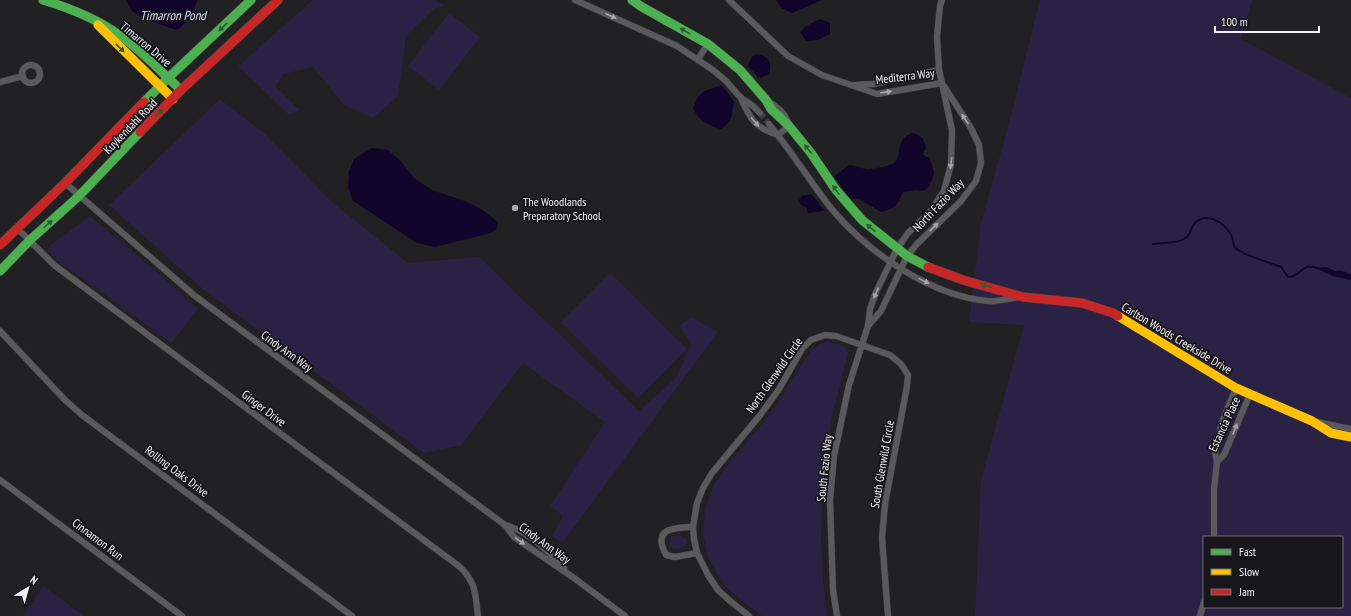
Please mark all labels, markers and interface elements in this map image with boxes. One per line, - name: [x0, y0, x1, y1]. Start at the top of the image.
- water label: Timarron Pond: [140, 7, 208, 24]
- scale bar: [1215, 8, 1319, 34]
- one-way arrow: [605, 13, 617, 19]
- text: 100 m: [1221, 14, 1248, 29]
- street label: Timarron Drive: [117, 18, 175, 70]
- one-way arrow: [218, 22, 228, 31]
- one-way arrow: [679, 28, 691, 35]
- one-way arrow: [115, 43, 125, 52]
- street label: Mediterra Way: [875, 65, 936, 87]
- one-way arrow: [880, 89, 892, 95]
- street label: Kuykendahl Road: [100, 95, 160, 157]
- one-way arrow: [154, 108, 164, 118]
- one-way arrow: [961, 113, 969, 124]
- one-way arrow: [750, 116, 759, 127]
- one-way arrow: [803, 144, 812, 155]
- one-way arrow: [948, 156, 954, 169]
- street label: North Fazio Way: [909, 175, 967, 234]
- one-way arrow: [832, 184, 840, 195]
- place label: The Woodlands Preparatory School: [523, 194, 601, 223]
- marker: The Woodlands Preparatory School: [510, 203, 520, 213]
- one-way arrow: [43, 219, 53, 229]
- one-way arrow: [929, 223, 938, 232]
- one-way arrow: [866, 224, 877, 233]
- one-way arrow: [918, 278, 930, 284]
- one-way arrow: [980, 282, 992, 288]
- one-way arrow: [872, 287, 878, 299]
- street label: Carlton Woods Creekside Drive: [1119, 299, 1235, 377]
- street label: Cindy Ann Way: [258, 327, 316, 375]
- street label: North Glenwild Circle: [742, 334, 806, 416]
- street label: Ginger Drive: [239, 386, 289, 430]
- street label: Estancia Place: [1205, 394, 1243, 454]
- street label: South Glenwild Circle: [867, 419, 897, 509]
- one-way arrow: [1232, 423, 1238, 435]
- street label: South Fazio Way: [813, 433, 835, 503]
- street label: Rolling Oaks Drive: [142, 442, 212, 500]
- street label: Cinnamon Run: [69, 515, 127, 563]
- street label: Cindy Ann Way: [516, 519, 574, 567]
- legend: [1203, 536, 1343, 608]
- one-way arrow: [515, 537, 525, 545]
- text: Fast: [1239, 544, 1257, 559]
- text: Slow: [1239, 564, 1260, 579]
- north arrow: [8, 568, 48, 608]
- text: N: [27, 573, 41, 587]
- text: Jam: [1238, 584, 1255, 599]

